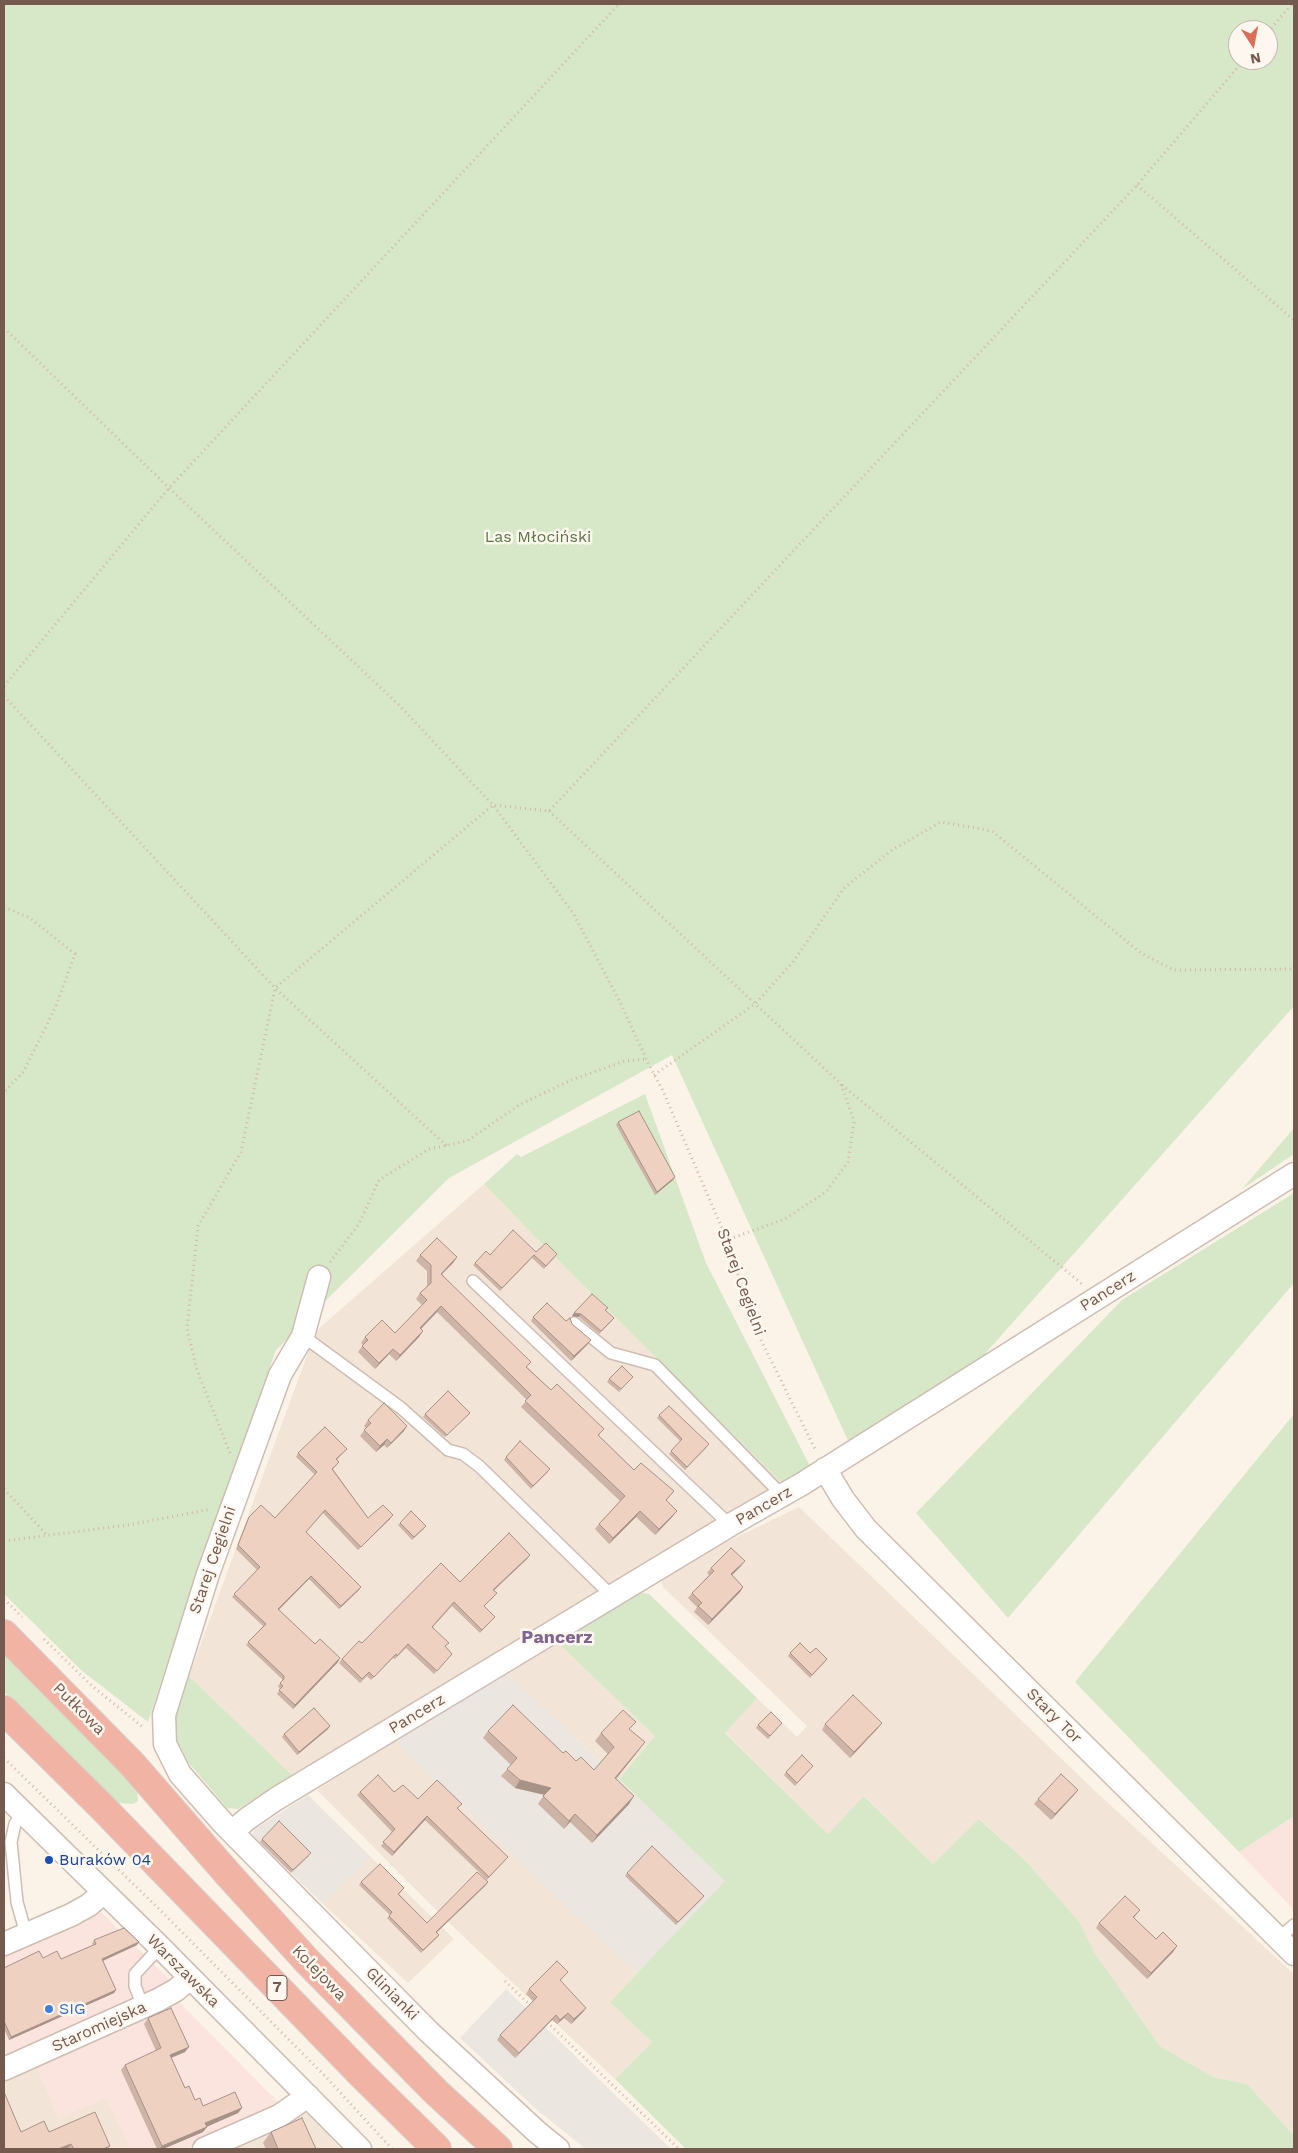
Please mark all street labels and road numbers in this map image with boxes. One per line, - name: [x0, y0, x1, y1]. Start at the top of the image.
- street label: Starej Cegielni: [713, 1226, 769, 1338]
- street label: Pancerz: [1077, 1266, 1139, 1316]
- street label: Pancerz: [732, 1482, 796, 1530]
- street label: Starej Cegielni: [186, 1504, 240, 1616]
- street label: Pułkowa: [49, 1679, 109, 1739]
- street label: Stary Tor: [1022, 1684, 1086, 1748]
- street label: Pancerz: [385, 1690, 449, 1738]
- street label: Warszawska: [142, 1930, 224, 2012]
- street label: Kolejowa: [288, 1941, 350, 2005]
- street label: Glinianki: [361, 1963, 423, 2025]
- road number: 7: [267, 1976, 287, 2000]
- street label: Staromiejska: [49, 1998, 149, 2056]

